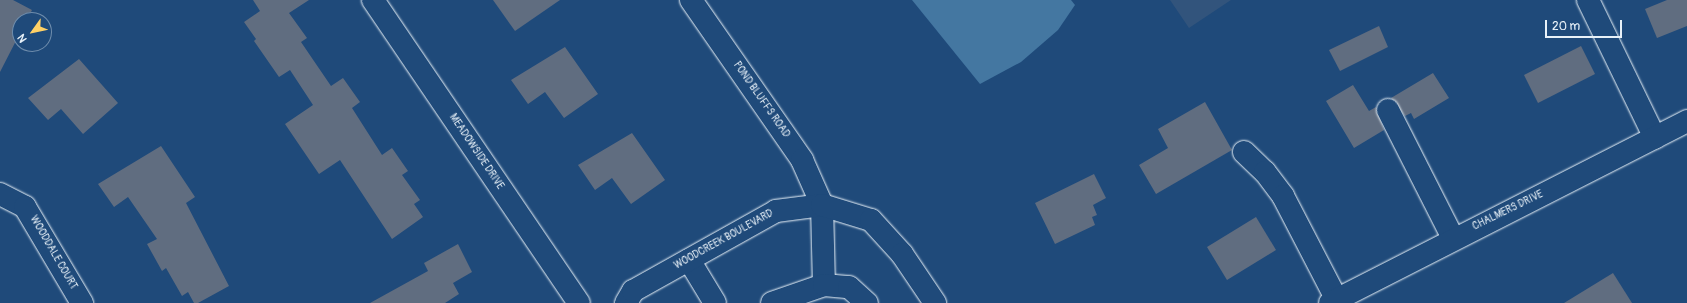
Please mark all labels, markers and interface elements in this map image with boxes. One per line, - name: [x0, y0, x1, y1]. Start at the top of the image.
- north arrow: [12, 12, 52, 52]
- scale bar: [1547, 12, 1624, 38]
- text: 20 m: [1552, 19, 1580, 34]
- text: N: [15, 32, 30, 45]
- street label: POND BLUFFS ROAD: [730, 60, 792, 140]
- street label: MEADOWSIDE DRIVE: [446, 112, 506, 192]
- street label: CHALMERS DRIVE: [1471, 189, 1545, 233]
- street label: WOODCREEK BOULEVARD: [672, 208, 776, 272]
- street label: WOODDALE COURT: [27, 214, 79, 292]

